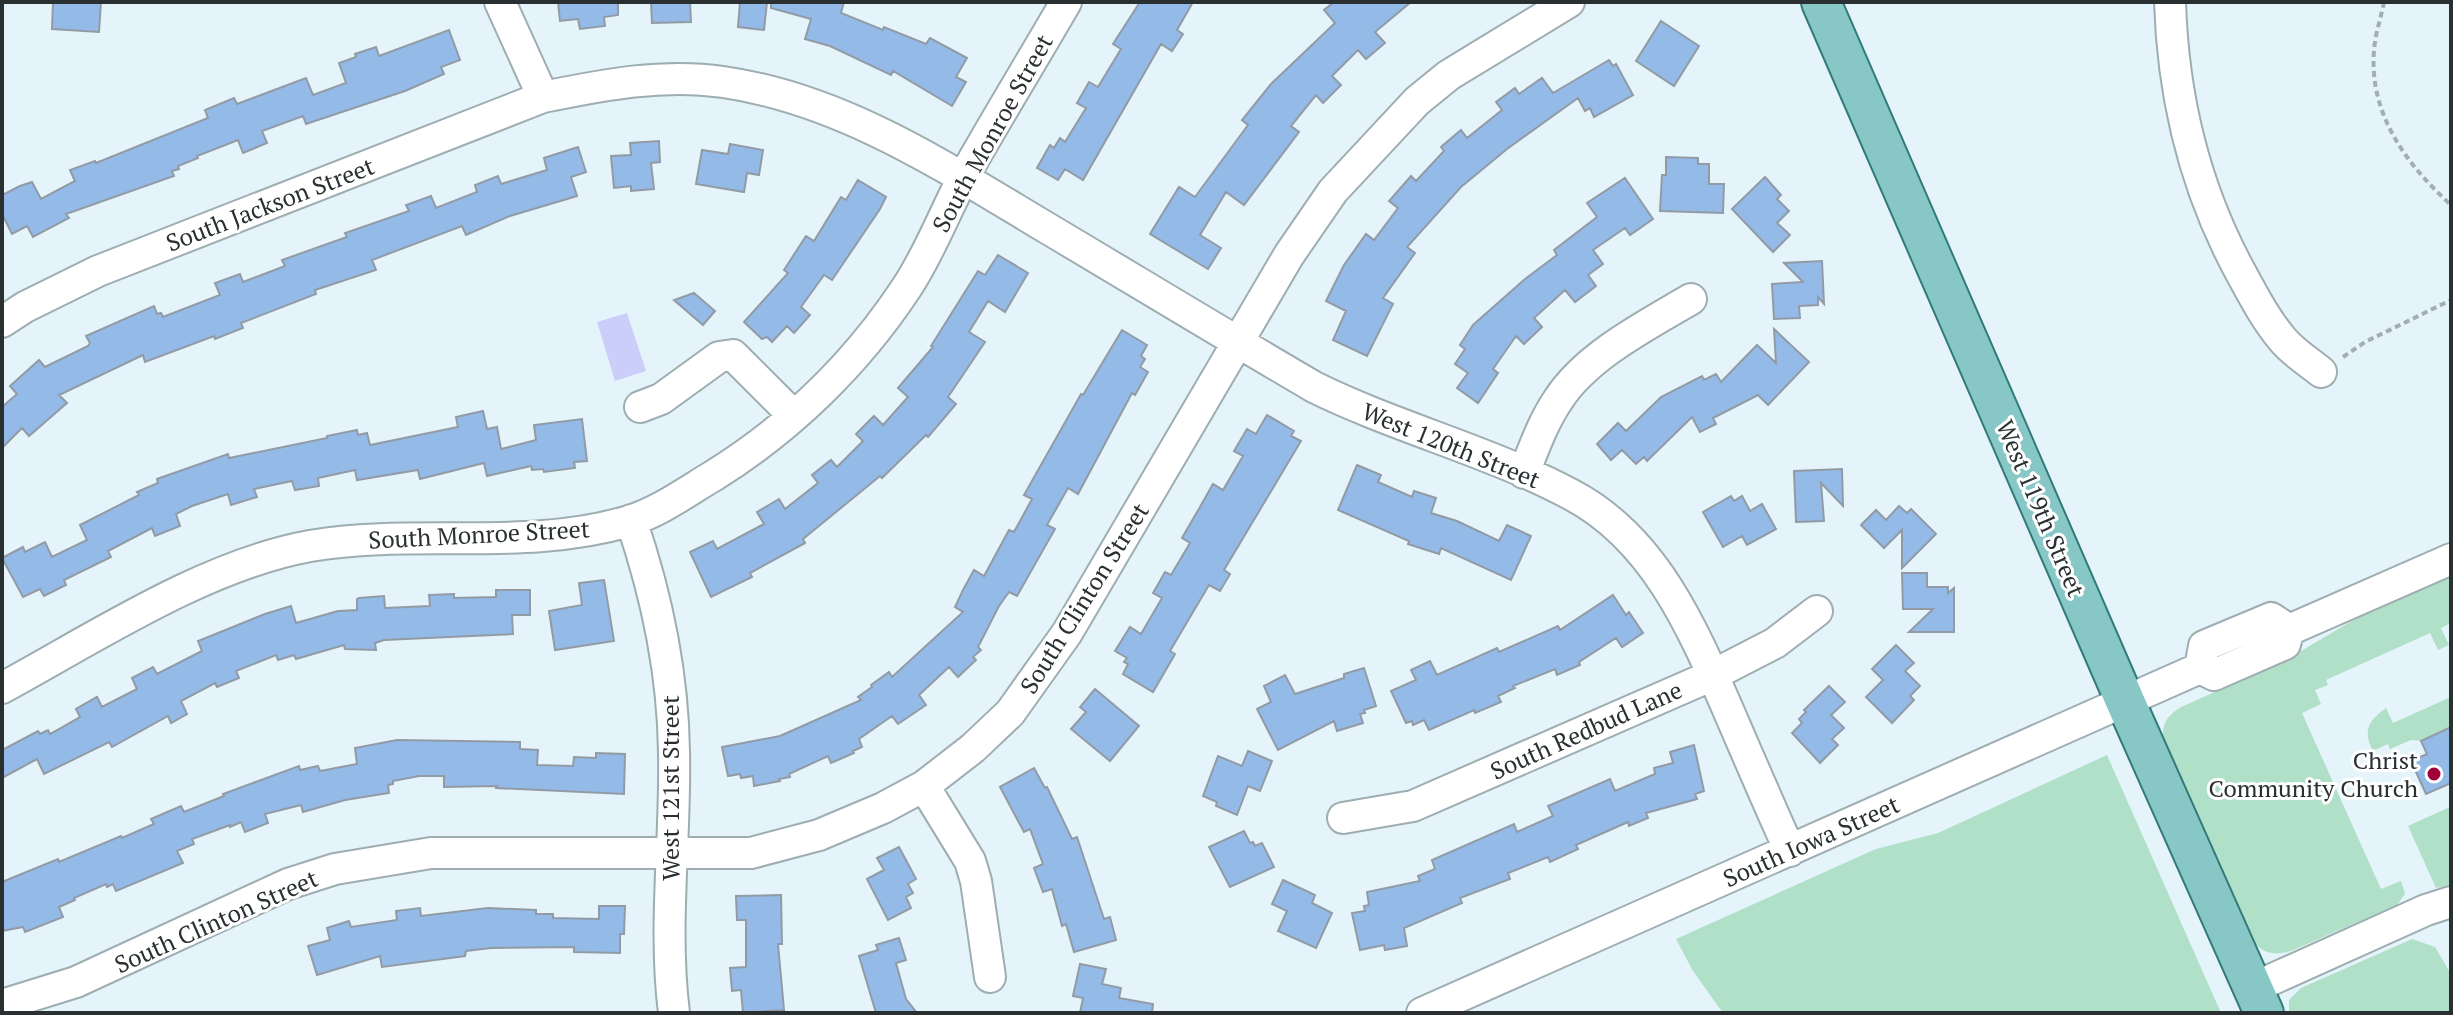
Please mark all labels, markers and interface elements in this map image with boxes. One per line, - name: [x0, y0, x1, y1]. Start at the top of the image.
- street label: South Monroe Street: [924, 28, 1060, 238]
- street label: South Jackson Street: [161, 150, 379, 258]
- street label: West 120th Street: [1357, 395, 1545, 495]
- street label: West 119th Street: [1989, 415, 2093, 601]
- street label: South Clinton Street: [1012, 497, 1156, 699]
- street label: South Monroe Street: [368, 512, 591, 556]
- street label: South Redbud Lane: [1485, 673, 1687, 787]
- street label: West 121st Street: [654, 695, 686, 881]
- place label: Christ Community Church: [2209, 744, 2418, 804]
- marker: Christ Community Church: [2425, 765, 2443, 783]
- street label: South Iowa Street: [1718, 788, 1904, 894]
- street label: South Clinton Street: [109, 862, 323, 980]

